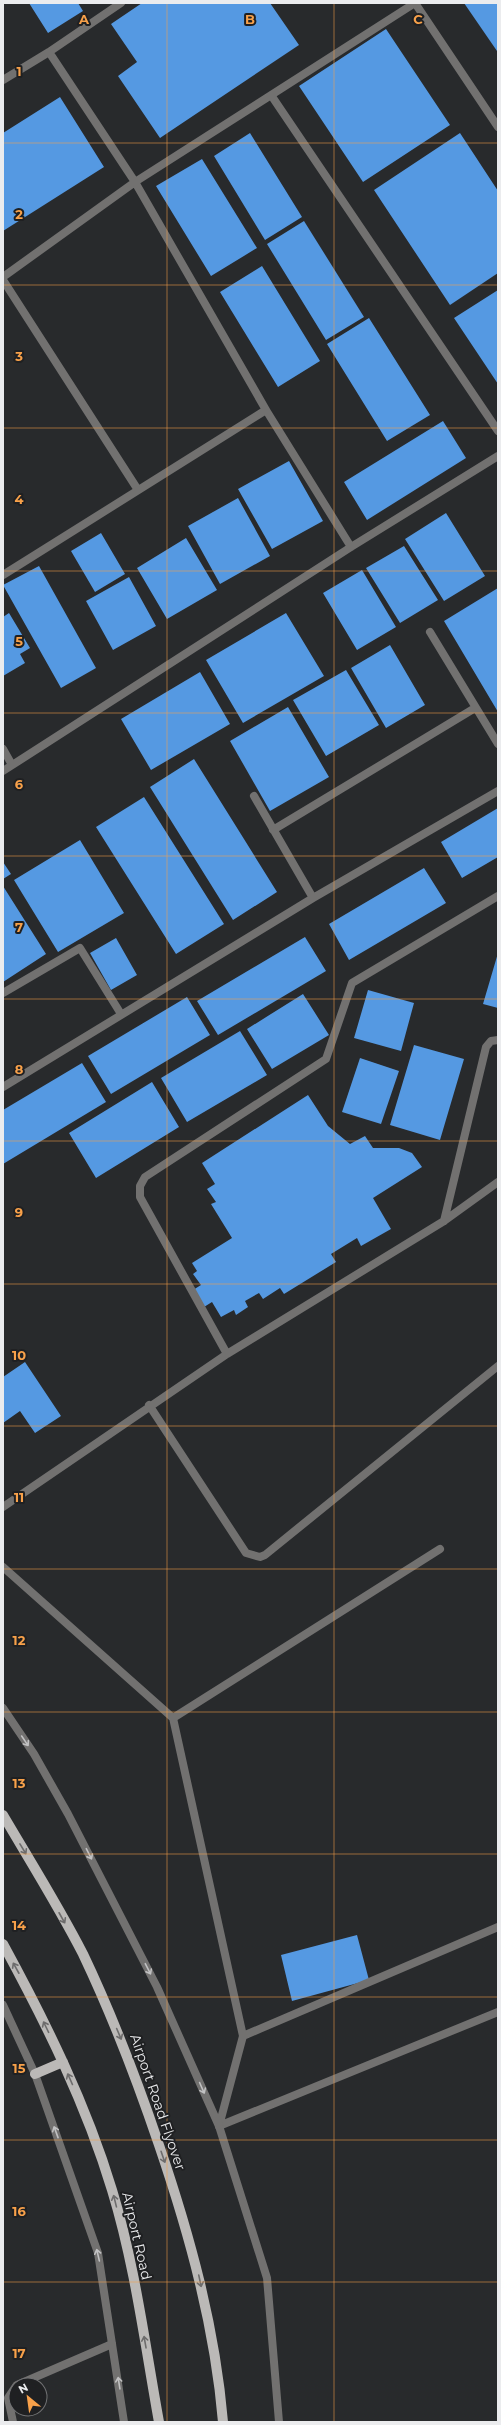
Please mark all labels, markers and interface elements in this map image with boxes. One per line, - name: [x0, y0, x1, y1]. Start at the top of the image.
- text: A: [78, 11, 90, 27]
- text: B: [245, 11, 255, 27]
- text: C: [413, 11, 423, 27]
- text: 1: [16, 63, 22, 79]
- text: 2: [15, 206, 23, 222]
- text: 3: [14, 348, 23, 364]
- text: 4: [15, 491, 24, 507]
- text: 5: [15, 633, 23, 649]
- text: 6: [15, 776, 24, 792]
- text: 7: [15, 919, 23, 935]
- text: 8: [15, 1061, 24, 1077]
- text: 9: [15, 1204, 23, 1220]
- text: 10: [12, 1347, 26, 1363]
- text: 11: [14, 1489, 24, 1505]
- text: 12: [13, 1632, 26, 1648]
- one-way arrow: [21, 1735, 29, 1746]
- text: 13: [13, 1775, 26, 1791]
- one-way arrow: [19, 1843, 27, 1855]
- one-way arrow: [85, 1848, 93, 1860]
- one-way arrow: [59, 1912, 67, 1924]
- text: 14: [12, 1917, 26, 1933]
- one-way arrow: [12, 1962, 19, 1974]
- one-way arrow: [145, 1963, 152, 1975]
- one-way arrow: [42, 2021, 49, 2033]
- one-way arrow: [116, 2028, 124, 2040]
- street label: Airport Road Flyover: [126, 2031, 190, 2173]
- text: 15: [13, 2060, 26, 2076]
- one-way arrow: [66, 2074, 73, 2086]
- one-way arrow: [199, 2081, 206, 2093]
- one-way arrow: [51, 2127, 59, 2139]
- one-way arrow: [160, 2150, 167, 2163]
- street label: Airport Road: [118, 2190, 156, 2282]
- one-way arrow: [110, 2195, 118, 2208]
- text: 16: [12, 2203, 26, 2219]
- one-way arrow: [93, 2249, 101, 2262]
- one-way arrow: [197, 2274, 205, 2287]
- one-way arrow: [140, 2336, 148, 2349]
- text: 17: [12, 2345, 26, 2361]
- north arrow: [8, 2377, 48, 2417]
- one-way arrow: [114, 2377, 122, 2390]
- text: N: [16, 2380, 30, 2397]

